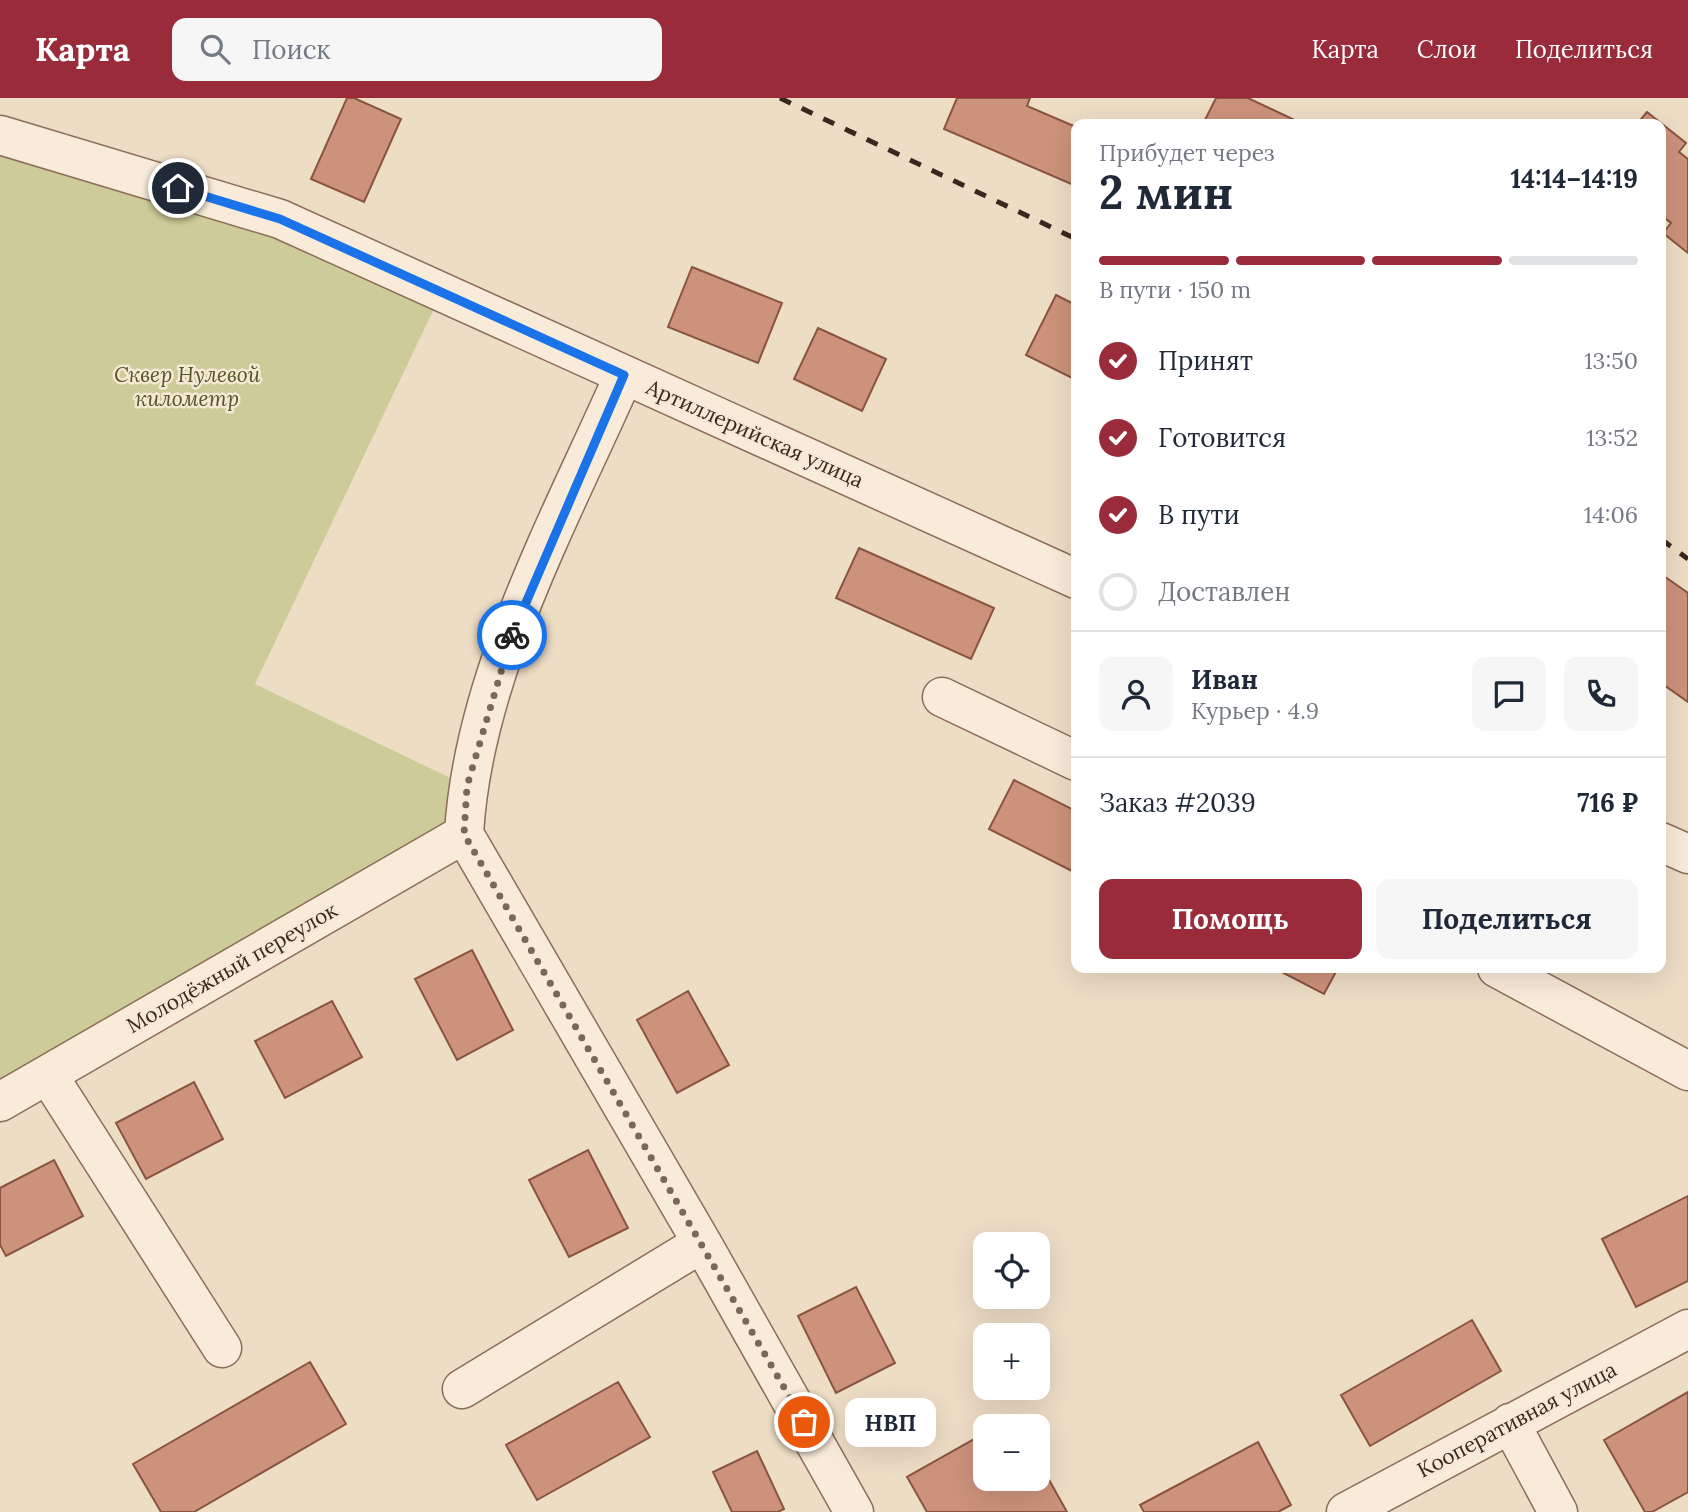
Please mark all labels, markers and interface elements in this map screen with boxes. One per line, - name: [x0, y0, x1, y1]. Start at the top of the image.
- search box: [172, 18, 662, 81]
- text: Карта: [35, 28, 130, 70]
- icon: search: [196, 30, 234, 68]
- text: Поиск: [252, 33, 331, 66]
- text: Карта: [1311, 34, 1379, 65]
- text: Слои: [1417, 34, 1477, 65]
- text: Поделиться: [1515, 34, 1653, 65]
- text: Прибудет через: [1099, 138, 1275, 167]
- pin: [148, 158, 208, 218]
- text: 14:14–14:19: [1510, 162, 1638, 195]
- text: 2 мин: [1099, 163, 1233, 222]
- icon: home: [159, 169, 197, 207]
- text: В пути · 150 m: [1099, 275, 1251, 304]
- icon: check: [1099, 342, 1137, 380]
- text: Принят: [1158, 344, 1253, 377]
- text: 13:50: [1584, 346, 1638, 375]
- park label: Сквер Нулевой километр: [114, 361, 261, 412]
- street label: Артиллерийская улица: [641, 373, 868, 494]
- icon: check: [1099, 419, 1137, 457]
- text: Готовится: [1158, 421, 1286, 454]
- text: 13:52: [1586, 423, 1638, 452]
- icon: check: [1099, 496, 1137, 534]
- text: В пути: [1158, 498, 1240, 531]
- text: 14:06: [1584, 500, 1638, 529]
- text: Доставлен: [1158, 575, 1291, 608]
- courier: [477, 600, 547, 670]
- icon: bike: [493, 616, 531, 654]
- button: person: [1099, 657, 1173, 731]
- button: chat: [1472, 657, 1546, 731]
- button: phone: [1564, 657, 1638, 731]
- text: Иван: [1191, 663, 1258, 696]
- text: Курьер · 4.9: [1191, 696, 1319, 725]
- text: Заказ #2039: [1099, 786, 1256, 819]
- text: 716 ₽: [1577, 786, 1638, 819]
- button: Помощь: [1099, 879, 1362, 959]
- button: Поделиться: [1376, 879, 1638, 959]
- street label: Молодёжный переулок: [122, 896, 343, 1039]
- map controls: [973, 1232, 1050, 1491]
- button: locate: [973, 1232, 1050, 1309]
- button: +: [973, 1323, 1050, 1400]
- street label: Кооперативная улица: [1412, 1355, 1621, 1484]
- pin: [774, 1392, 834, 1452]
- callout: НВП: [846, 1398, 937, 1446]
- icon: bag: [785, 1403, 823, 1441]
- text: НВП: [865, 1408, 916, 1437]
- button: −: [973, 1414, 1050, 1491]

